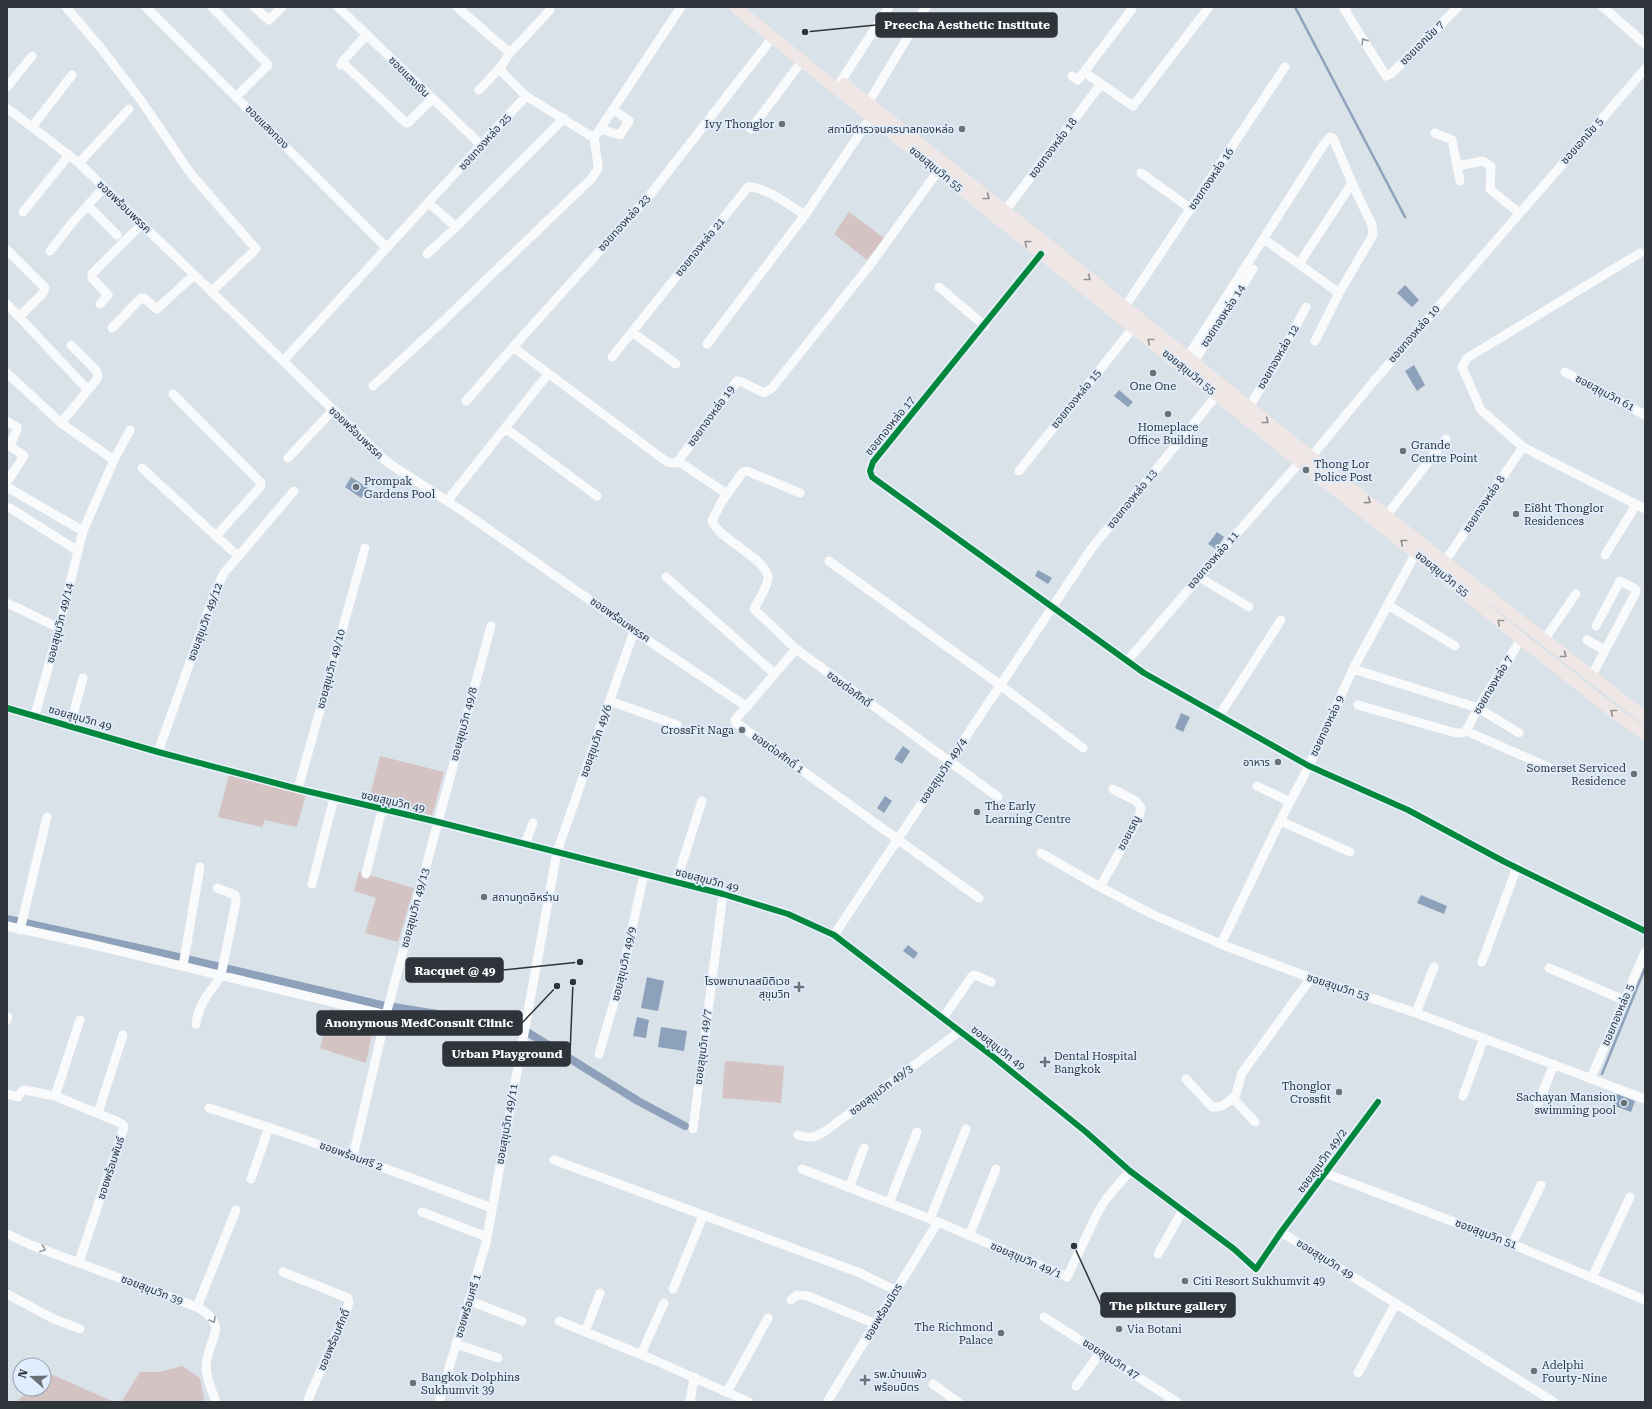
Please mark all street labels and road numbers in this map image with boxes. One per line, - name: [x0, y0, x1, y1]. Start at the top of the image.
- street label: ซอยเอกมัย 7: [1397, 18, 1447, 68]
- street label: ซอยแสงเงิน: [386, 54, 432, 100]
- street label: ซอยแสงทอง: [243, 103, 292, 152]
- street label: ซอยทองหล่อ 25: [456, 111, 514, 173]
- street label: ซอยทองหล่อ 18: [1026, 115, 1080, 181]
- street label: ซอยเอกมัย 5: [1558, 115, 1606, 167]
- street label: ซอยสุขุมวิท 55: [907, 143, 965, 195]
- street label: ซอยทองหล่อ 16: [1185, 146, 1237, 212]
- street label: ซอยพร้อมพรรค: [94, 178, 154, 236]
- street label: ซอยทองหล่อ 23: [595, 192, 653, 254]
- street label: ซอยทองหล่อ 21: [672, 215, 728, 279]
- street label: ซอยทองหล่อ 14: [1198, 282, 1249, 350]
- street label: ซอยทองหล่อ 10: [1385, 303, 1443, 365]
- street label: ซอยทองหล่อ 12: [1254, 323, 1302, 391]
- street label: ซอยสุขุมวิท 55: [1160, 346, 1218, 398]
- street label: ซอยทองหล่อ 15: [1048, 367, 1104, 431]
- street label: ซอยสุขุมวิท 61: [1573, 372, 1637, 414]
- street label: ซอยทองหล่อ 19: [685, 383, 737, 449]
- street label: ซอยทองหล่อ 17: [862, 394, 918, 458]
- street label: ซอยพร้อมพรรค: [326, 404, 386, 462]
- street label: ซอยทองหล่อ 13: [1104, 467, 1160, 531]
- street label: ซอยทองหล่อ 8: [1460, 473, 1508, 535]
- street label: ซอยทองหล่อ 11: [1184, 529, 1242, 591]
- street label: ซอยสุขุมวิท 55: [1413, 548, 1471, 600]
- street label: ซอยสุขุมวิท 49/14: [44, 581, 76, 664]
- street label: ซอยสุขุมวิท 49/12: [185, 581, 225, 663]
- street label: ซอยพร้อมพรรค: [588, 595, 652, 645]
- street label: ซอยสุขุมวิท 49/10: [314, 628, 348, 710]
- street label: ซอยทองหล่อ 7: [1470, 653, 1516, 717]
- street label: ซอยต่อศักดิ์: [824, 668, 874, 710]
- street label: ซอยสุขุมวิท 49/8: [448, 686, 480, 762]
- street label: ซอยทองหล่อ 9: [1307, 693, 1347, 759]
- street label: ซอยสุขุมวิท 49: [47, 703, 113, 733]
- street label: ซอยสุขุมวิท 49/6: [577, 703, 615, 779]
- street label: ซอยต่อศักดิ์ 1: [749, 729, 807, 776]
- street label: ซอยสุขุมวิท 49/4: [916, 735, 970, 806]
- street label: ซอยสุขุมวิท 49: [360, 788, 426, 816]
- street label: ซอยเรณู: [1115, 813, 1143, 853]
- street label: ซอยสุขุมวิท 49: [674, 865, 740, 895]
- street label: ซอยสุขุมวิท 49/13: [398, 867, 432, 949]
- street label: ซอยสุขุมวิท 49/9: [609, 925, 639, 1003]
- street label: ซอยสุขุมวิท 53: [1305, 971, 1371, 1003]
- street label: ซอยทองหล่อ 5: [1599, 982, 1637, 1048]
- street label: ซอยสุขุมวิท 49/7: [692, 1008, 714, 1086]
- street label: ซอยสุขุมวิท 49: [968, 1023, 1028, 1073]
- street label: ซอยสุขุมวิท 49/3: [847, 1062, 915, 1118]
- street label: ซอยสุขุมวิท 49/11: [493, 1082, 521, 1166]
- street label: ซอยสุขุมวิท 49/2: [1294, 1126, 1350, 1196]
- street label: ซอยพร้อมพันธ์: [95, 1135, 127, 1201]
- street label: ซอยพร้อมศรี 2: [318, 1139, 384, 1173]
- street label: ซอยสุขุมวิท 51: [1453, 1216, 1519, 1252]
- street label: ซอยสุขุมวิท 49: [1294, 1236, 1356, 1282]
- street label: ซอยสุขุมวิท 49/1: [988, 1239, 1064, 1281]
- street label: ซอยสุขุมวิท 39: [119, 1272, 185, 1308]
- street label: ซอยพร้อมศรี 1: [452, 1272, 484, 1340]
- street label: ซอยพร้อมมิตร: [861, 1281, 905, 1343]
- street label: ซอยพร้อมศักดิ์: [315, 1307, 353, 1373]
- street label: ซอยสุขุมวิท 47: [1080, 1336, 1142, 1382]

